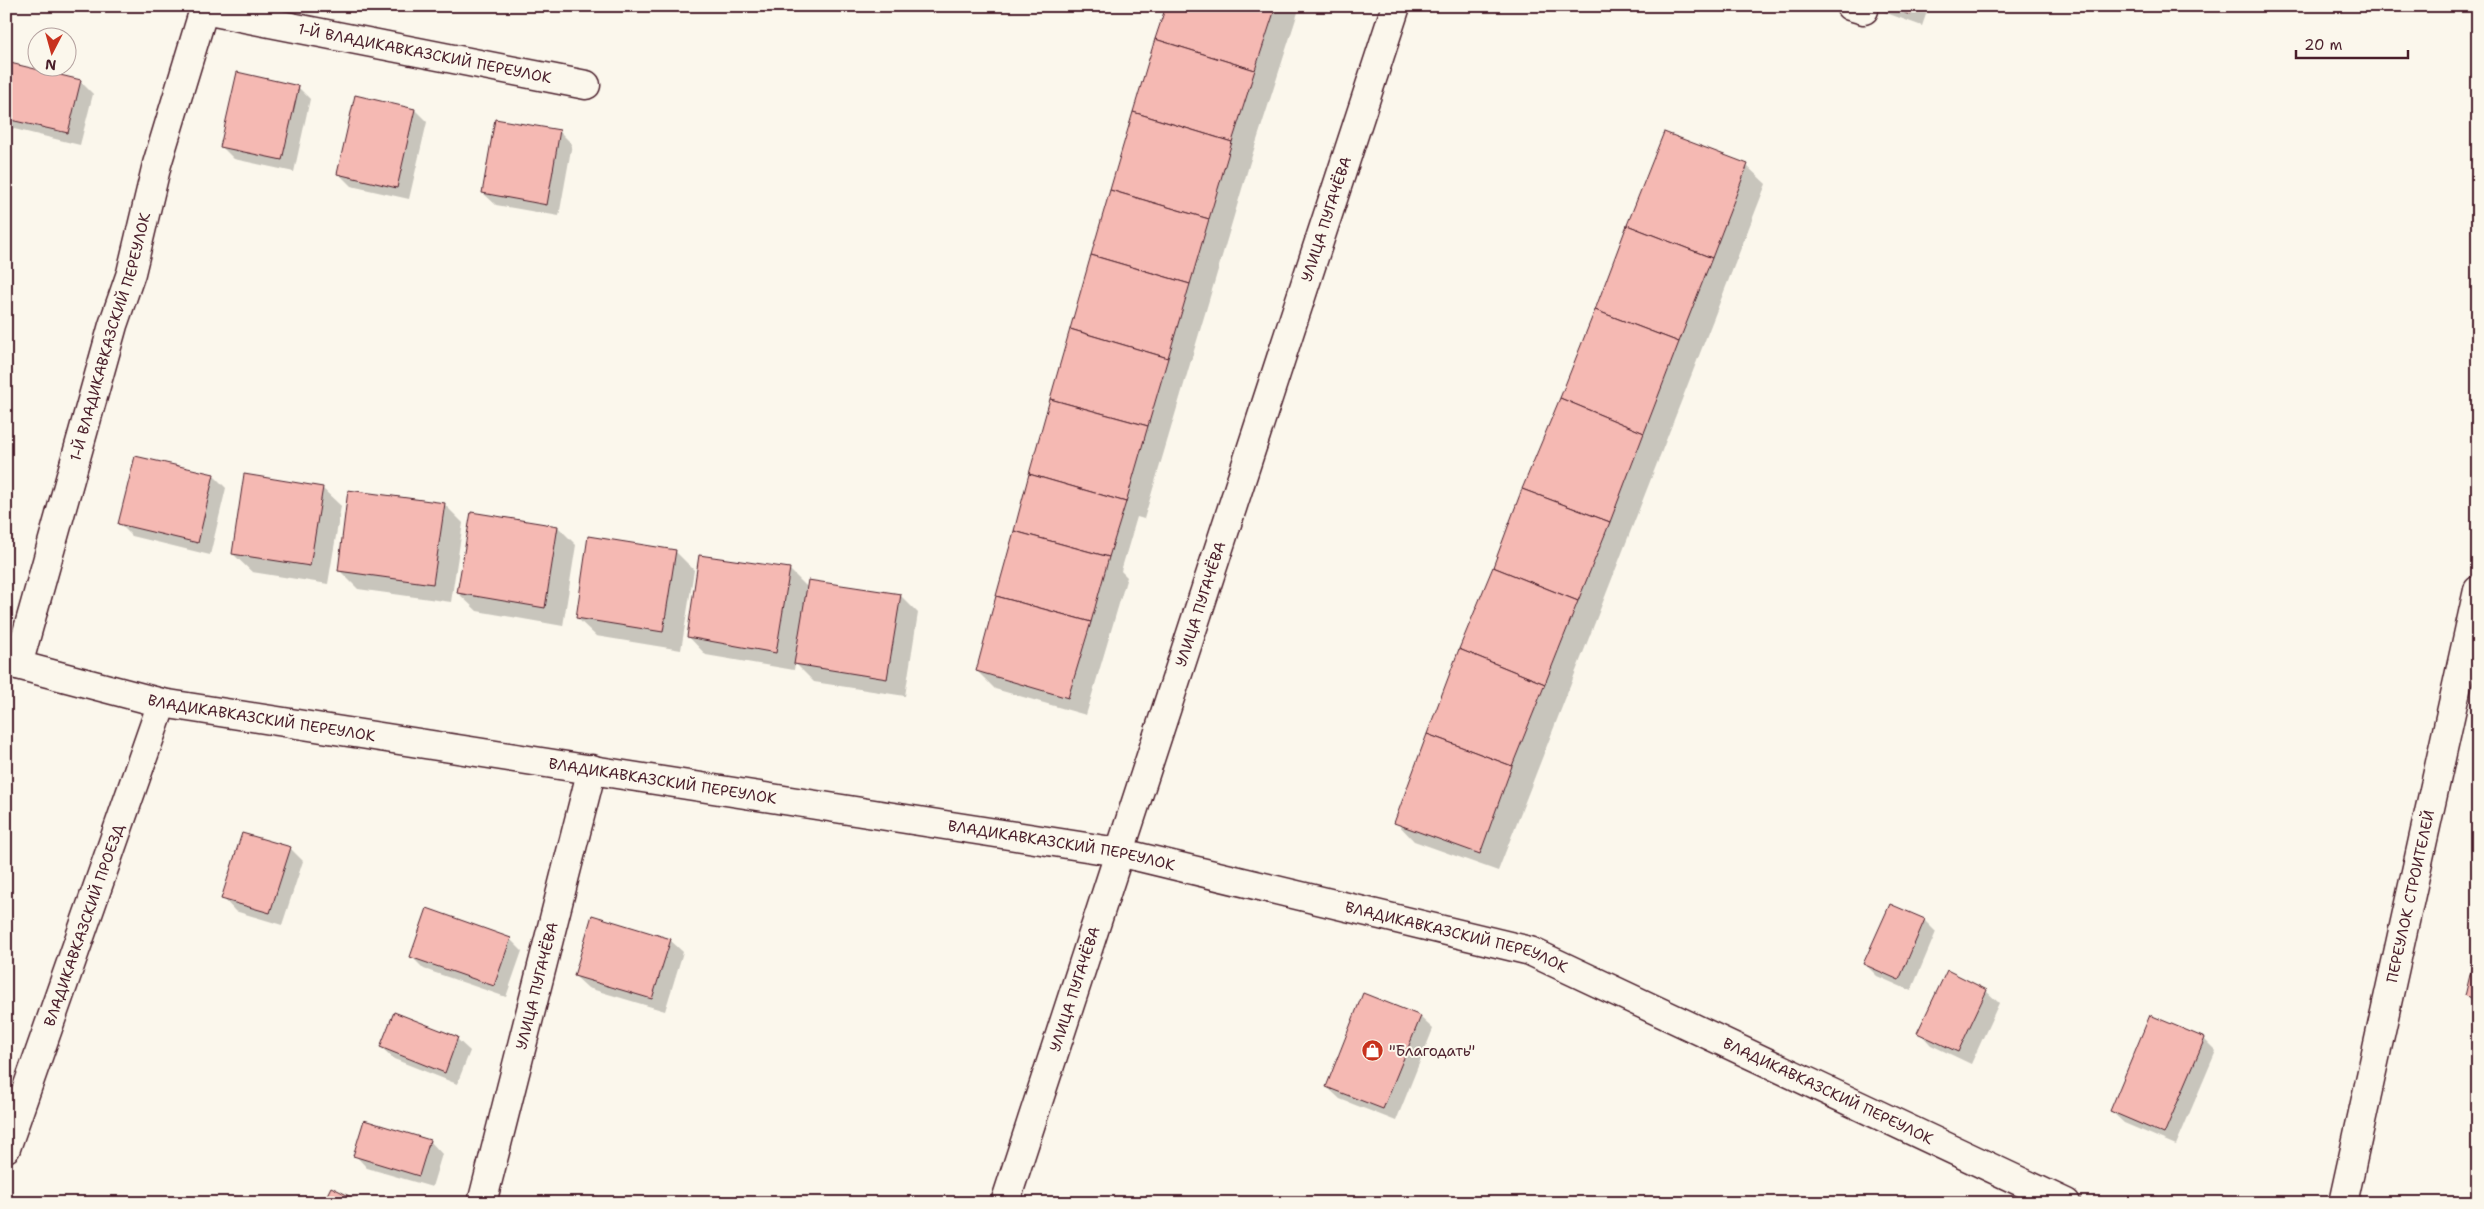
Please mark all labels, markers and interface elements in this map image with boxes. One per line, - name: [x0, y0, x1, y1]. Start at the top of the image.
- street label: 1-Й ВЛАДИКАВКАЗСКИЙ ПЕРЕУЛОК: [296, 19, 554, 88]
- north arrow: [28, 28, 78, 78]
- scale bar: [2296, 28, 2409, 60]
- text: 20 m: [2304, 35, 2343, 55]
- text: N: [44, 55, 57, 74]
- street label: УЛИЦА ПУГАЧЁВА: [1297, 154, 1356, 284]
- street label: 1-Й ВЛАДИКАВКАЗСКИЙ ПЕРЕУЛОК: [65, 210, 155, 464]
- street label: УЛИЦА ПУГАЧЁВА: [1171, 539, 1230, 669]
- street label: ВЛАДИКАВКАЗСКИЙ ПЕРЕУЛОК: [145, 690, 377, 746]
- street label: ВЛАДИКАВКАЗСКИЙ ПЕРЕУЛОК: [547, 753, 778, 809]
- street label: ПЕРЕУЛОК СТРОИТЕЛЕЙ: [2382, 808, 2439, 985]
- street label: ВЛАДИКАВКАЗСКИЙ ПЕРЕУЛОК: [946, 816, 1177, 875]
- street label: ВЛАДИКАВКАЗСКИЙ ПРОЕЗД: [39, 821, 129, 1029]
- street label: ВЛАДИКАВКАЗСКИЙ ПЕРЕУЛОК: [1343, 897, 1571, 977]
- street label: УЛИЦА ПУГАЧЁВА: [511, 920, 563, 1052]
- street label: УЛИЦА ПУГАЧЁВА: [1045, 924, 1105, 1054]
- street label: ВЛАДИКАВКАЗСКИЙ ПЕРЕУЛОК: [1720, 1033, 1937, 1149]
- shop icon: "Благодать": [1361, 1039, 1385, 1063]
- place label: "Благодать": [1389, 1041, 1475, 1061]

